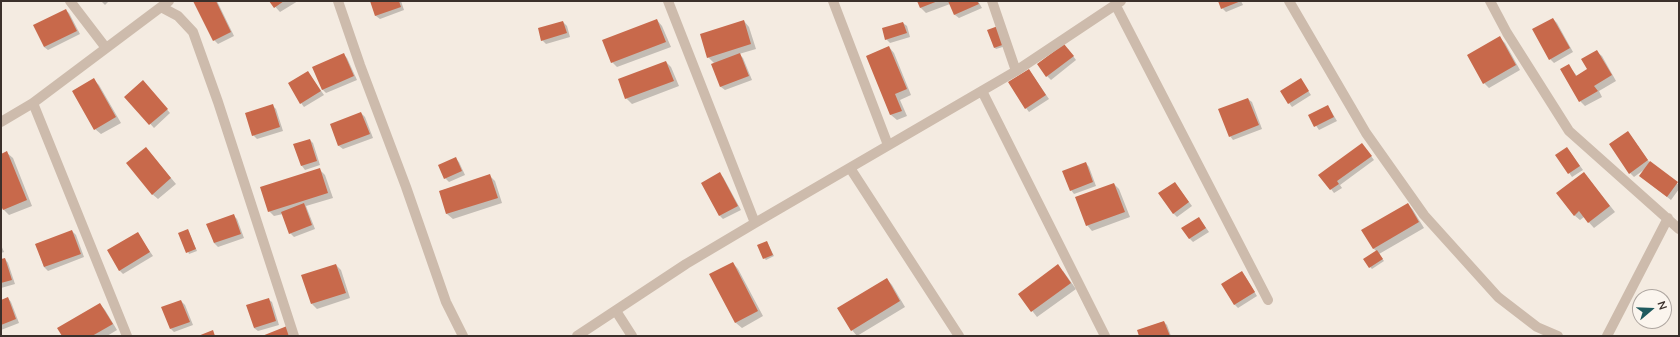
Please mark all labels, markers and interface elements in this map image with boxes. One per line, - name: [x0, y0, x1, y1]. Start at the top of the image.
- north arrow: [1632, 289, 1672, 329]
- text: N: [1654, 299, 1670, 312]

